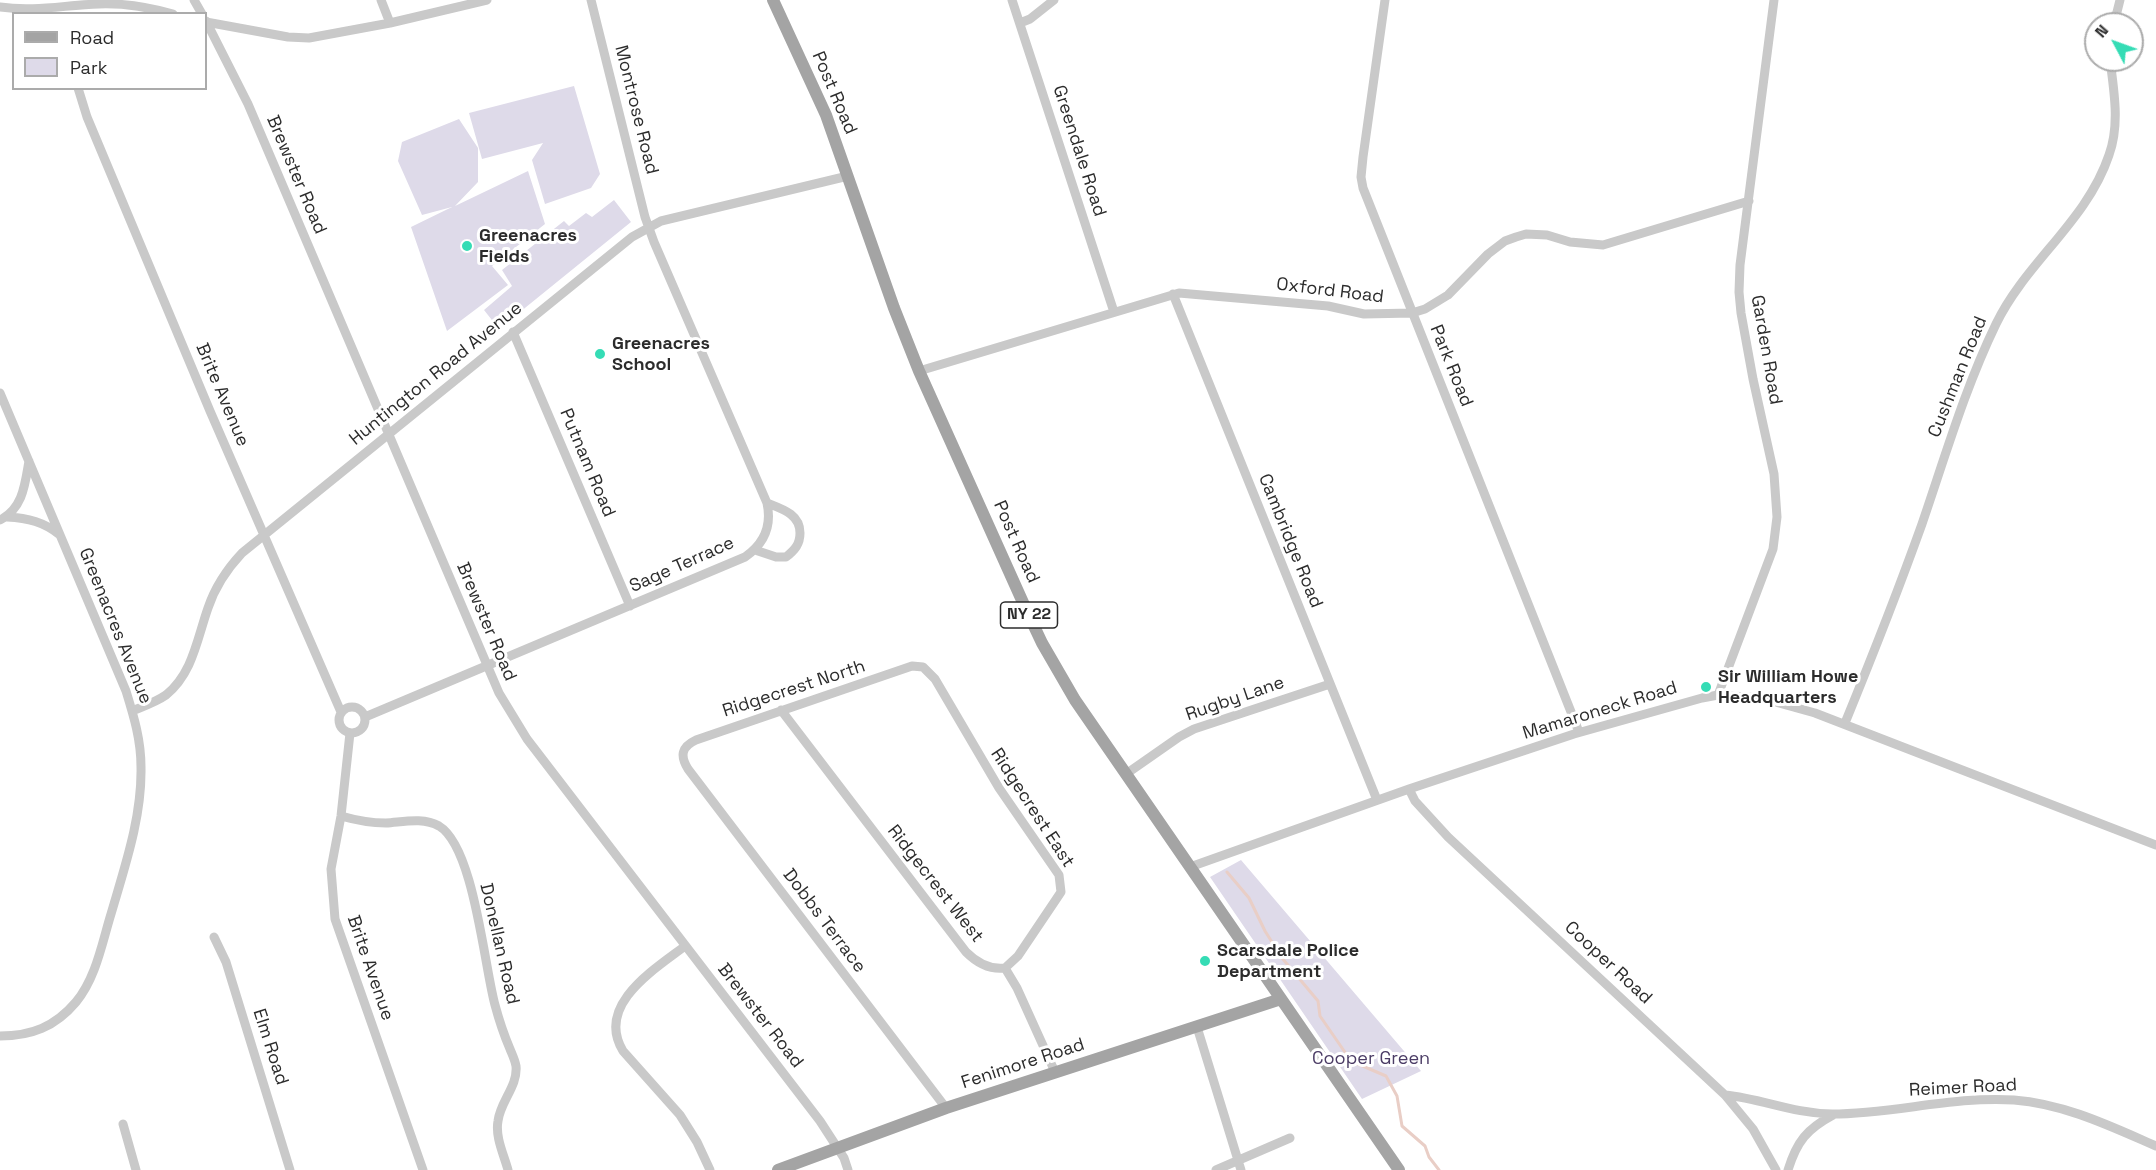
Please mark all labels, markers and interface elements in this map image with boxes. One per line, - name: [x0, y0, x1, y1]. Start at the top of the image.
- legend: [12, 12, 207, 90]
- north arrow: [2084, 12, 2144, 72]
- text: N: [2090, 20, 2113, 42]
- text: Road: [70, 26, 114, 49]
- street label: Montrose Road: [610, 43, 662, 177]
- street label: Post Road: [807, 48, 861, 138]
- text: Park: [70, 56, 107, 79]
- street label: Greendale Road: [1048, 83, 1110, 219]
- street label: Brewster Road: [261, 112, 331, 238]
- place label: Greenacres Fields: [479, 225, 577, 268]
- marker: Greenacres Fields: [460, 239, 474, 253]
- street label: Oxford Road: [1275, 274, 1385, 308]
- street label: Garden Road: [1746, 294, 1786, 406]
- street label: Huntington Road Avenue: [345, 298, 527, 450]
- street label: Cushman Road: [1924, 313, 1992, 441]
- street label: Park Road: [1425, 322, 1477, 410]
- place label: Greenacres School: [612, 333, 710, 376]
- street label: Brite Avenue: [191, 340, 253, 450]
- marker: Greenacres School: [593, 347, 607, 361]
- street label: Putnam Road: [554, 405, 620, 521]
- street label: Cambridge Road: [1253, 471, 1327, 611]
- street label: Post Road: [988, 497, 1044, 587]
- street label: Sage Terrace: [626, 532, 738, 598]
- street label: Greenacres Avenue: [74, 545, 156, 707]
- street label: Brewster Road: [451, 559, 521, 685]
- road number: NY 22: [1000, 602, 1058, 628]
- street label: Ridgecrest North: [720, 656, 868, 722]
- place label: Sir William Howe Headquarters: [1718, 666, 1858, 708]
- street label: Rugby Lane: [1183, 672, 1287, 726]
- street label: Mamaroneck Road: [1520, 677, 1680, 745]
- marker: Sir William Howe Headquarters: [1699, 680, 1713, 694]
- street label: Ridgecrest East: [985, 744, 1079, 872]
- street label: Ridgecrest West: [882, 821, 988, 947]
- street label: Dobbs Terrace: [778, 865, 870, 977]
- street label: Donellan Road: [475, 881, 523, 1007]
- street label: Brite Avenue: [342, 913, 398, 1023]
- street label: Cooper Road: [1560, 917, 1656, 1009]
- place label: Scarsdale Police Department: [1217, 940, 1359, 982]
- marker: Scarsdale Police Department: [1198, 954, 1212, 968]
- street label: Brewster Road: [713, 959, 807, 1073]
- street label: Elm Road: [248, 1006, 292, 1088]
- street label: Fenimore Road: [959, 1034, 1087, 1094]
- park label: Cooper Green: [1312, 1048, 1430, 1070]
- street label: Reimer Road: [1908, 1074, 2018, 1102]

